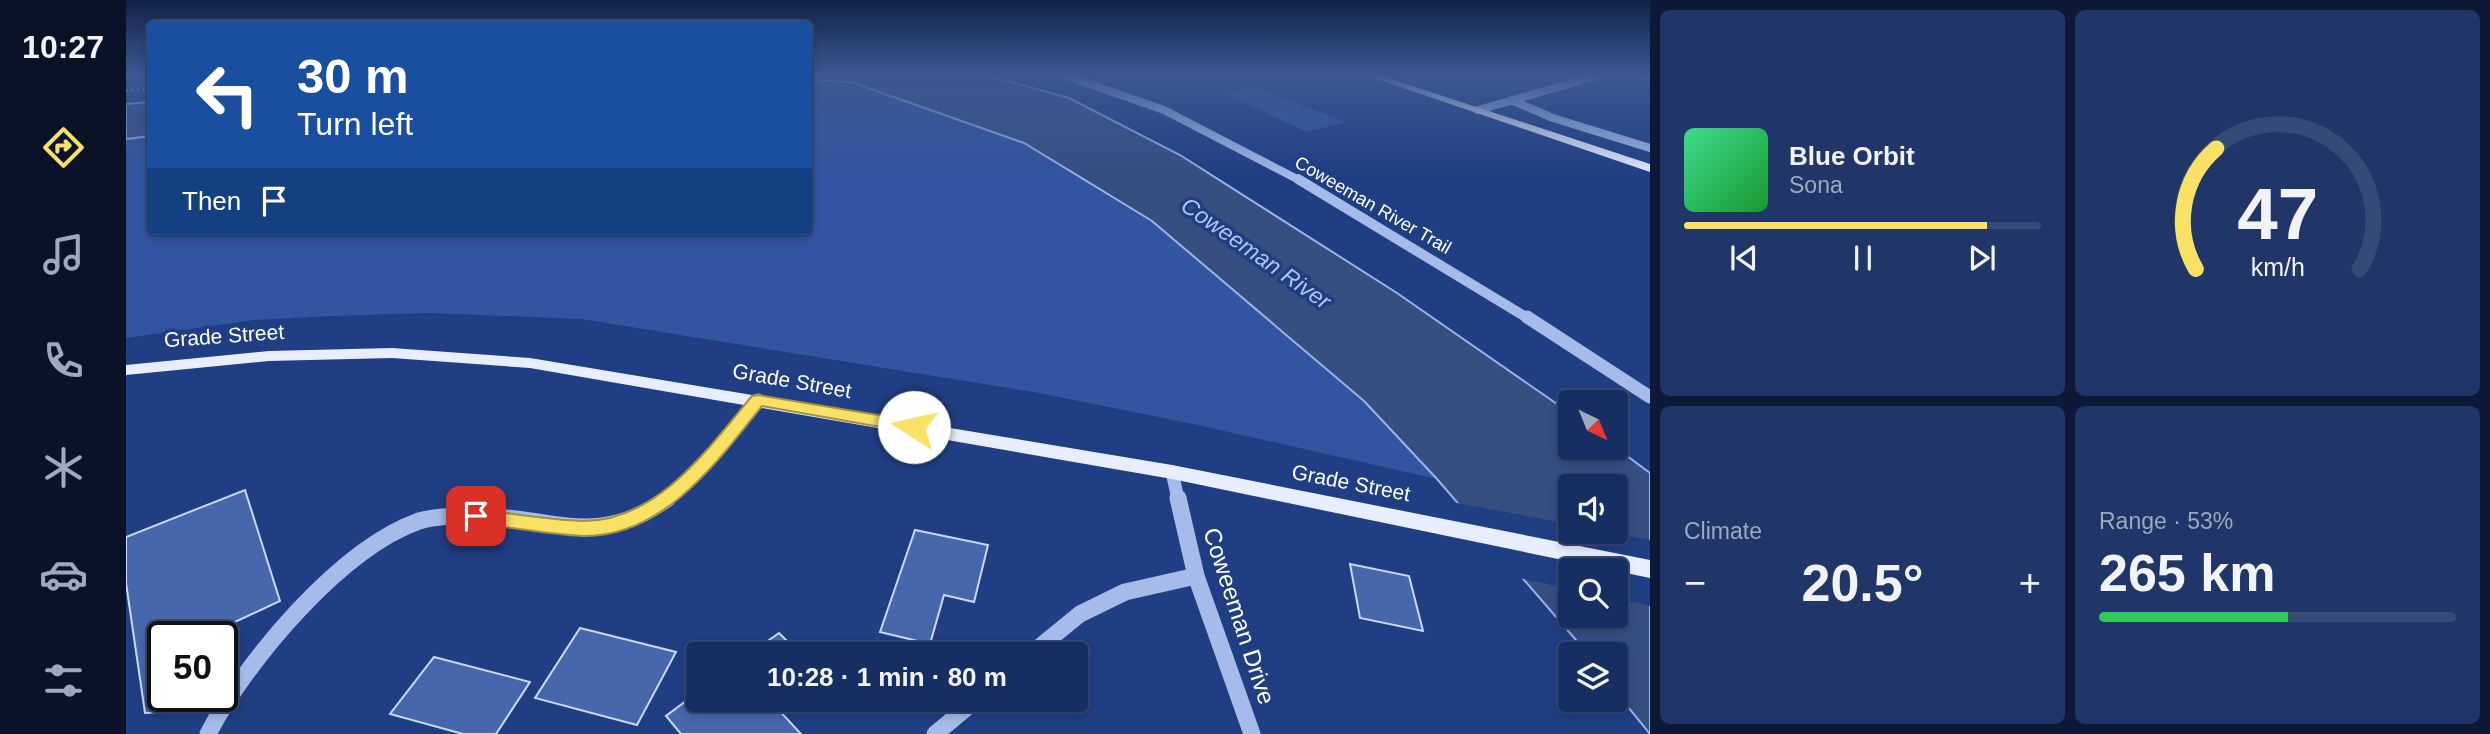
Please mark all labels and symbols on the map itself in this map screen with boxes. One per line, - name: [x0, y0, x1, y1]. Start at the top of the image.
- street label: Coweeman River Trail: [1291, 152, 1455, 258]
- water label: Coweeman River: [1176, 192, 1337, 315]
- street label: Grade Street: [163, 320, 285, 351]
- street label: Grade Street: [731, 359, 853, 402]
- position arrow: [877, 390, 951, 464]
- north arrow: [1558, 390, 1628, 460]
- street label: Grade Street: [1290, 460, 1412, 505]
- pin: [446, 486, 506, 546]
- street label: Coweeman Drive: [1198, 524, 1281, 708]
- speed limit sign: 50: [147, 621, 238, 712]

